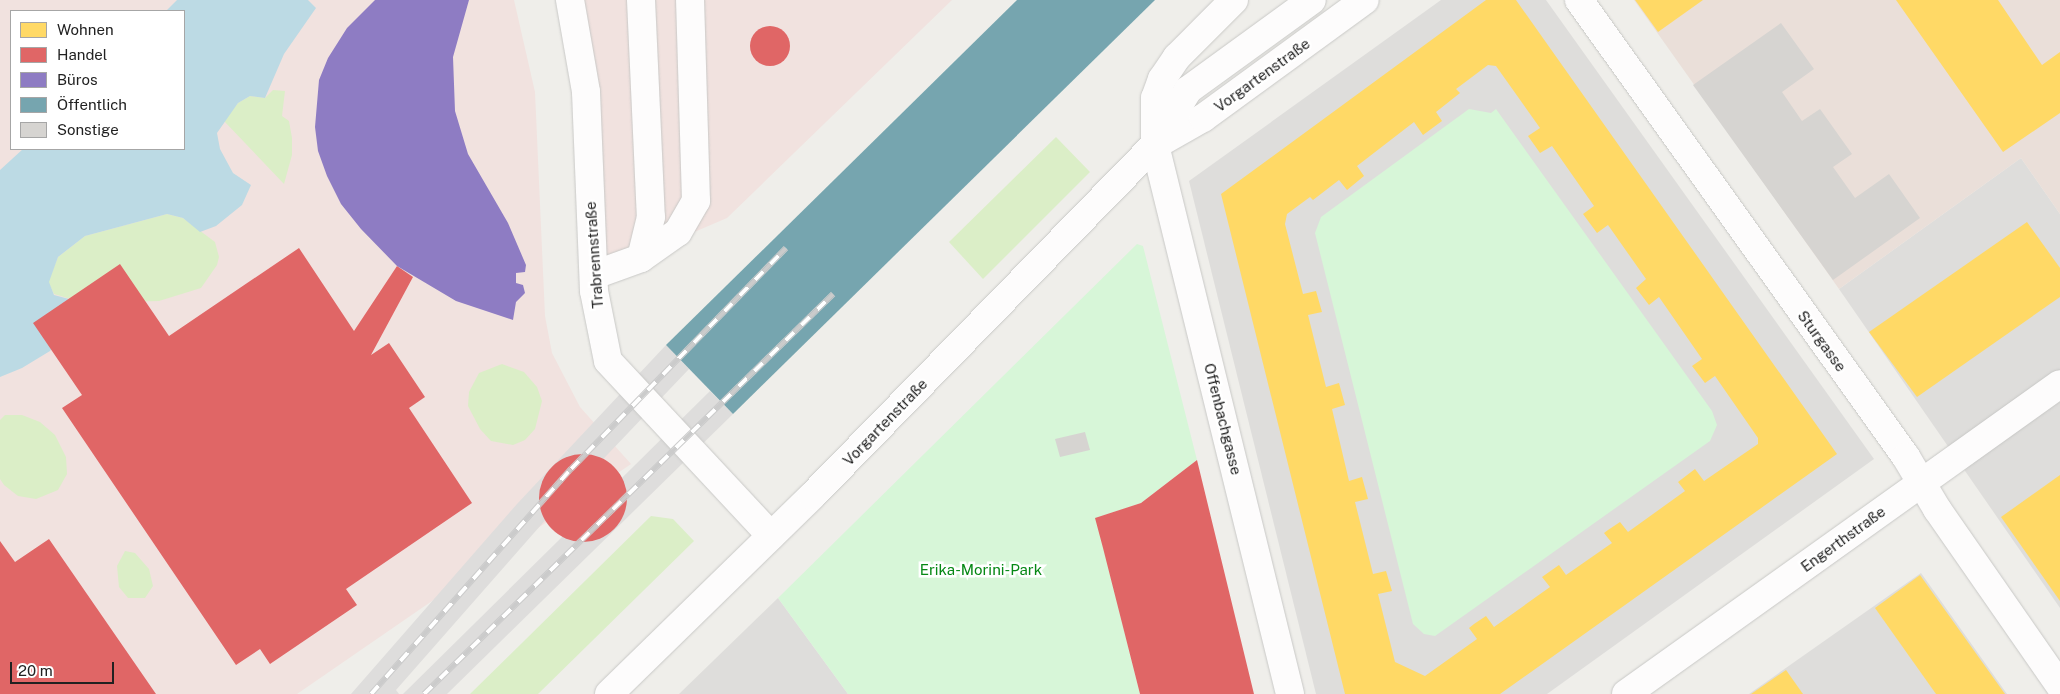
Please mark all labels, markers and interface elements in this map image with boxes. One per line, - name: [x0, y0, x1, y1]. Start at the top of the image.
- legend: [10, 10, 185, 150]
- text: Wohnen: [57, 21, 114, 38]
- street label: Vorgartenstraße: [1211, 34, 1313, 116]
- text: Handel: [57, 46, 107, 63]
- text: Büros: [57, 71, 98, 88]
- text: Öffentlich: [57, 96, 127, 113]
- text: Sonstige: [57, 121, 119, 138]
- street label: Trabrennstraße: [581, 201, 607, 309]
- street label: Sturgasse: [1794, 307, 1850, 375]
- street label: Offenbachgasse: [1200, 361, 1246, 477]
- street label: Vorgartenstraße: [839, 375, 931, 469]
- street label: Engerthstraße: [1797, 502, 1889, 576]
- park label: Erika-Morini-Park: [920, 561, 1042, 579]
- scale bar: [12, 652, 116, 684]
- text: 20 m: [18, 662, 53, 679]

